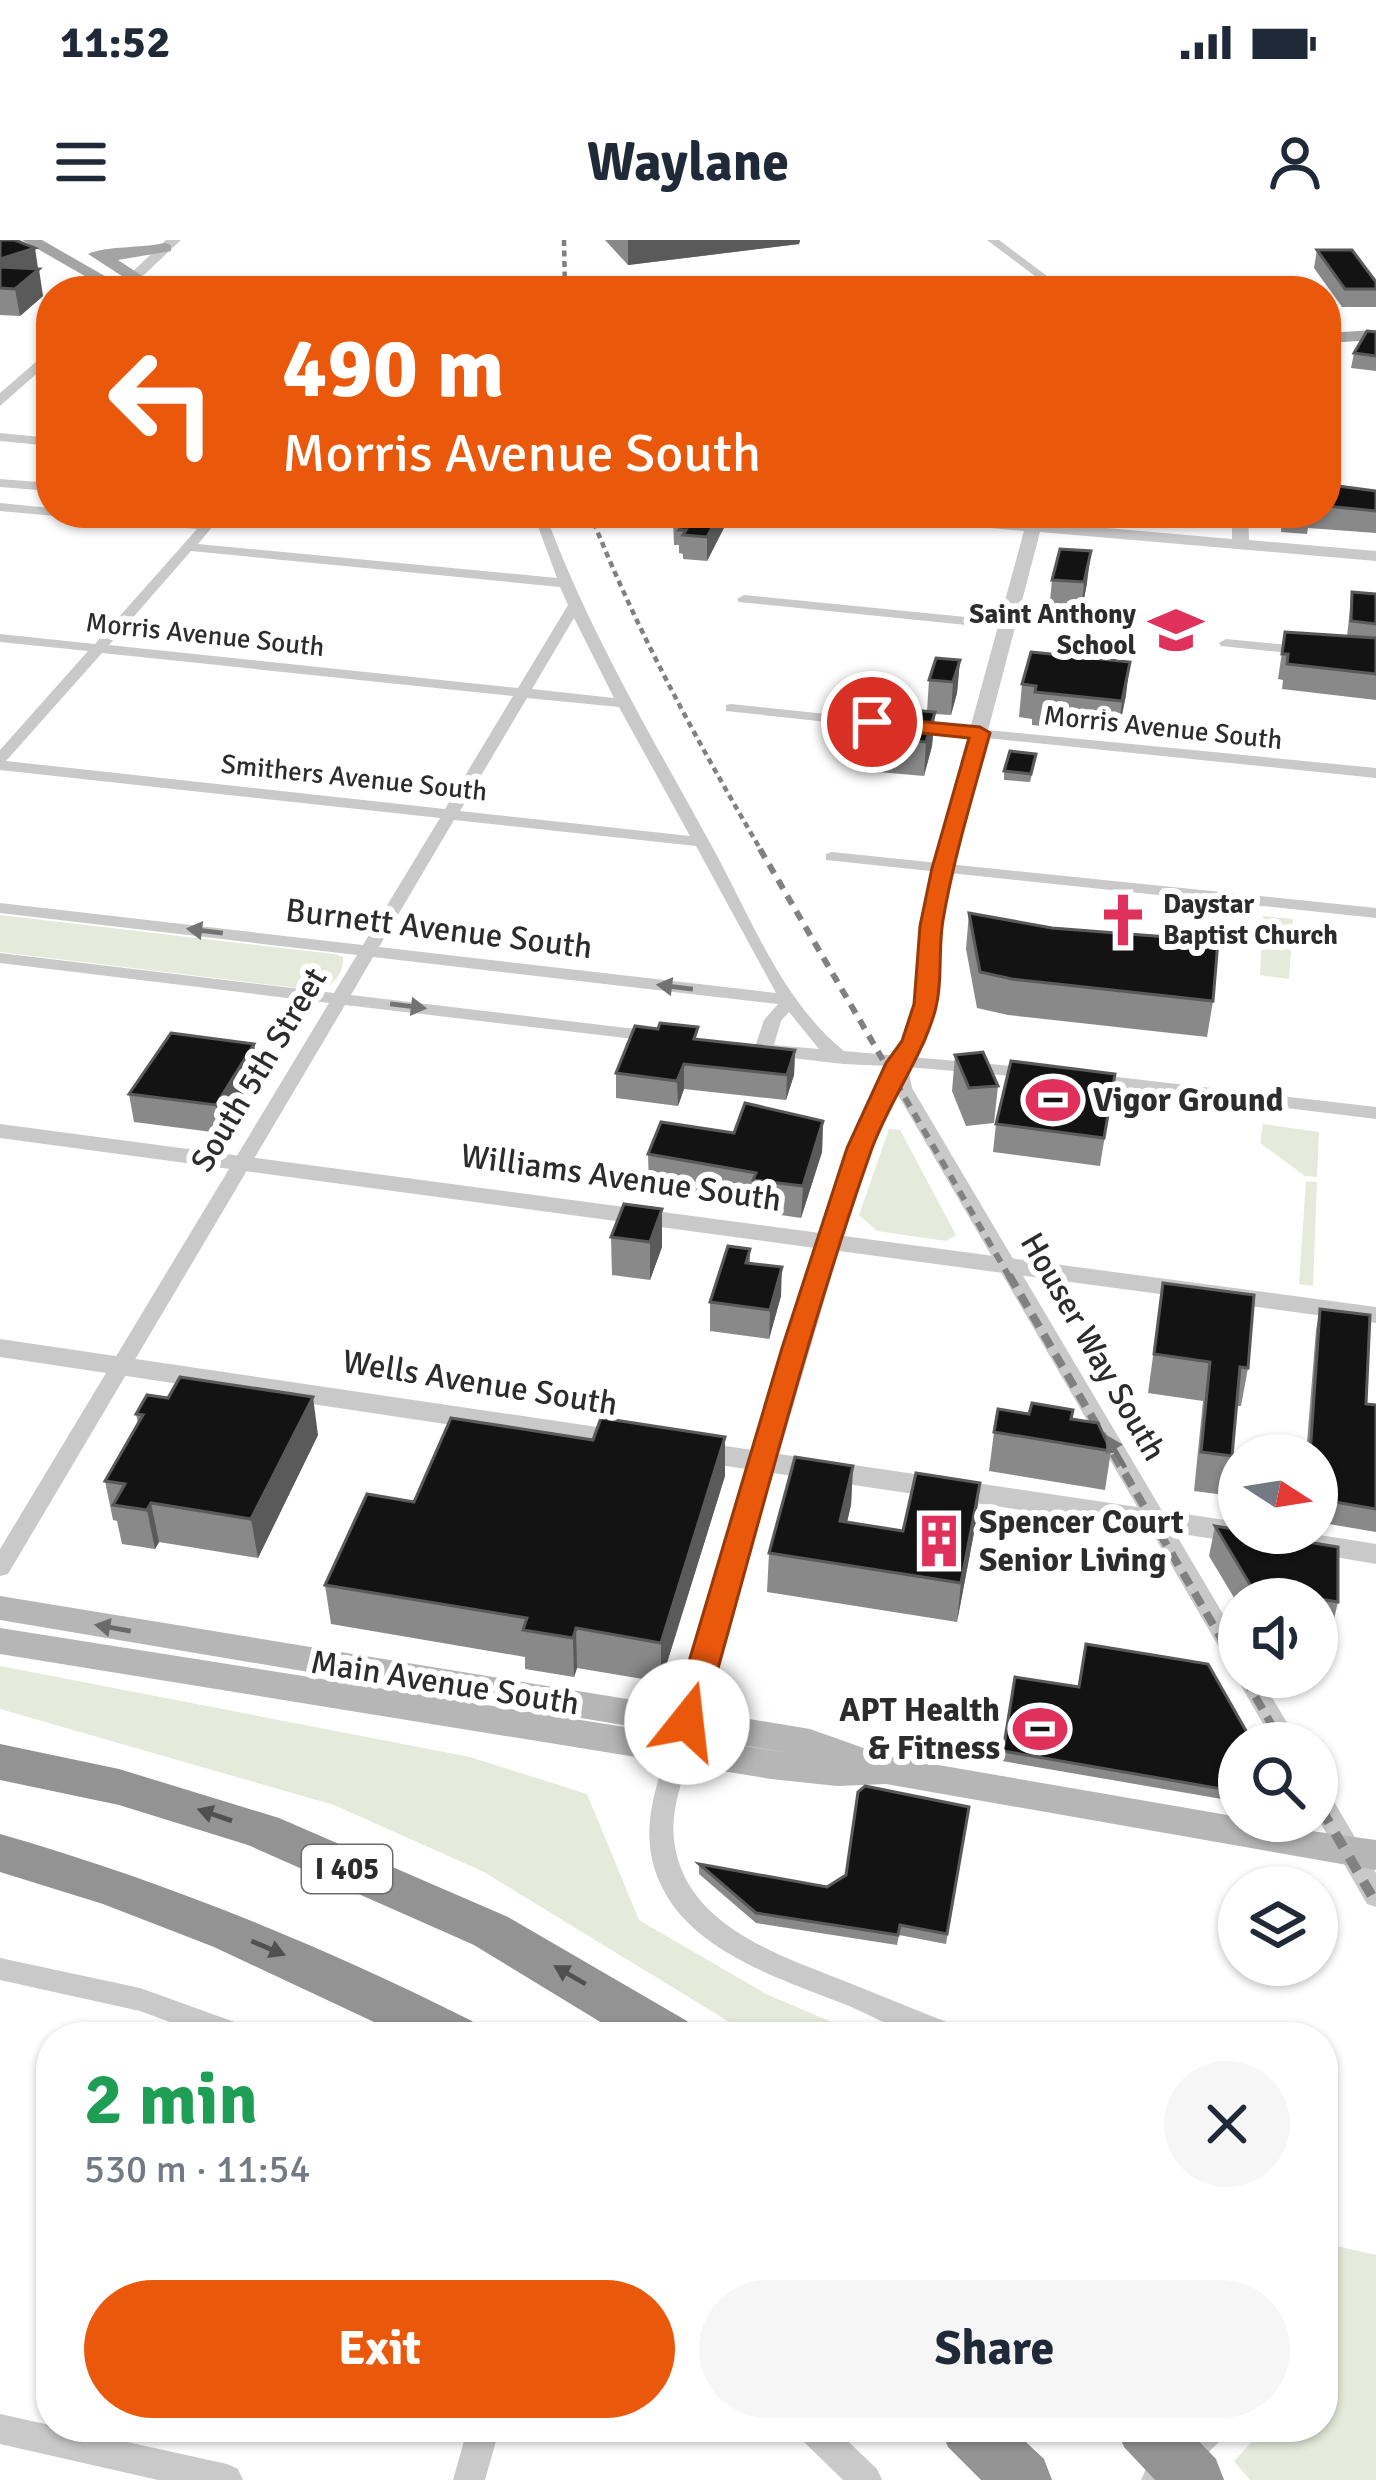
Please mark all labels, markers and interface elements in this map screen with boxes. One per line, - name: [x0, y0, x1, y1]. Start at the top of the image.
- text: 11:52: [60, 15, 170, 70]
- icon: menu: [48, 129, 114, 195]
- text: Waylane: [587, 129, 789, 196]
- icon: person: [1262, 129, 1328, 195]
- text: 490 m: [282, 317, 504, 421]
- icon: left: [84, 324, 240, 480]
- text: Morris Avenue South: [282, 420, 761, 487]
- place label: Saint Anthony School: [969, 598, 1137, 662]
- school or university icon: Saint Anthony School: [1147, 601, 1205, 659]
- street label: Morris Avenue South: [84, 606, 326, 664]
- pin: [821, 671, 923, 773]
- icon: arrive: [839, 689, 905, 755]
- street label: Morris Avenue South: [1042, 699, 1284, 757]
- street label: Smithers Avenue South: [219, 748, 489, 808]
- place label: Daystar Baptist Church: [1163, 888, 1338, 952]
- street label: Burnett Avenue South: [283, 890, 595, 968]
- church icon: Daystar Baptist Church: [1094, 891, 1152, 949]
- one-way arrow: [185, 922, 223, 941]
- street label: South 5th Street: [182, 960, 336, 1180]
- one-way arrow: [656, 977, 693, 996]
- one-way arrow: [390, 997, 427, 1016]
- sports icon: Vigor Ground: [1024, 1071, 1082, 1129]
- place label: Vigor Ground: [1093, 1080, 1284, 1121]
- street label: Williams Avenue South: [458, 1135, 784, 1221]
- street label: Houser Way South: [1011, 1226, 1175, 1468]
- street label: Wells Avenue South: [340, 1341, 620, 1425]
- north arrow: [1218, 1434, 1338, 1554]
- map controls: [1218, 1434, 1338, 1986]
- one-way arrow: [1107, 1435, 1128, 1469]
- place label: Spencer Court Senior Living: [979, 1502, 1184, 1581]
- building icon: Spencer Court Senior Living: [910, 1512, 968, 1570]
- button: sound: [1218, 1578, 1338, 1698]
- one-way arrow: [93, 1619, 131, 1637]
- street label: Main Avenue South: [308, 1642, 582, 1724]
- position arrow: [624, 1659, 750, 1785]
- place label: APT Health & Fitness: [839, 1690, 1000, 1769]
- sports icon: APT Health & Fitness: [1011, 1700, 1069, 1758]
- button: search: [1218, 1722, 1338, 1842]
- one-way arrow: [197, 1805, 233, 1823]
- road number: I 405: [302, 1845, 392, 1893]
- button: layers: [1218, 1866, 1338, 1986]
- one-way arrow: [251, 1939, 287, 1958]
- one-way arrow: [553, 1965, 587, 1986]
- text: 2 min: [84, 2055, 258, 2144]
- button: close: [1164, 2061, 1290, 2187]
- text: 530 m · 11:54: [84, 2145, 311, 2193]
- button: Exit: [84, 2280, 675, 2418]
- button: Share: [699, 2280, 1290, 2418]

